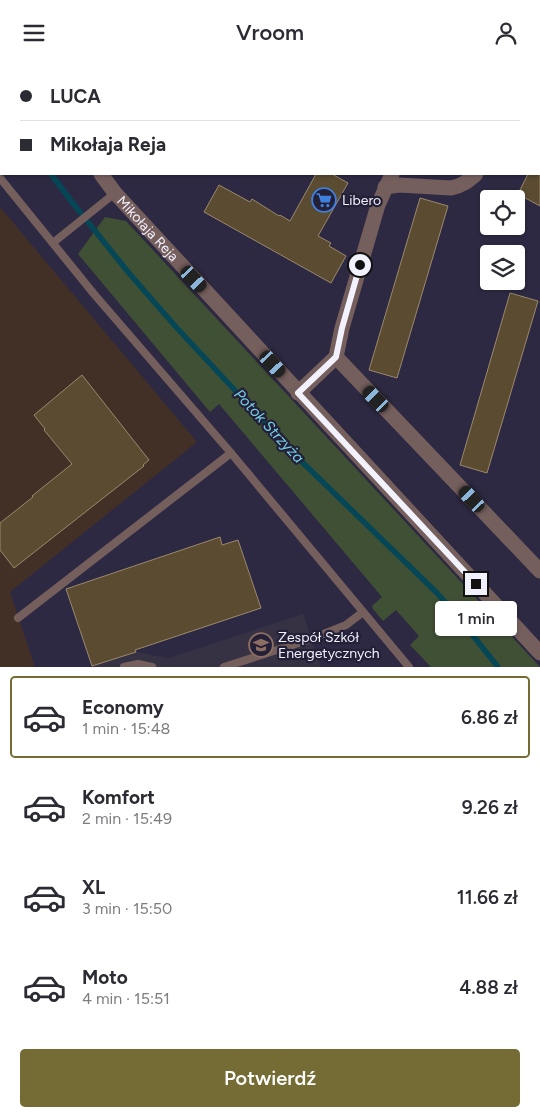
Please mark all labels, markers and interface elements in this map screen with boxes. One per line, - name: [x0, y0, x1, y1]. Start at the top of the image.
- icon: menu: [20, 19, 48, 47]
- text: Vroom: [236, 19, 304, 46]
- icon: person: [492, 19, 520, 47]
- text: LUCA: [50, 85, 101, 108]
- text: Mikołaja Reja: [50, 133, 166, 156]
- supermarket icon: Libero: [311, 187, 337, 213]
- map controls: [480, 190, 525, 290]
- button: locate: [480, 190, 525, 235]
- place label: Libero: [342, 192, 381, 209]
- street label: Mikołaja Reja: [113, 193, 182, 265]
- button: layers: [480, 245, 525, 290]
- route start: [349, 254, 371, 276]
- car: [178, 263, 209, 295]
- car: [257, 348, 288, 380]
- car: [360, 383, 391, 415]
- water label: Potok Strzyża: [230, 385, 308, 467]
- car: [456, 483, 487, 515]
- route end: [465, 573, 487, 595]
- callout: 1 min: [435, 601, 517, 637]
- text: 1 min: [457, 609, 495, 628]
- place label: Zespół Szkół Energetycznych: [278, 629, 380, 662]
- school or university icon: Zespół Szkół Energetycznych: [248, 632, 274, 658]
- icon: car: [22, 695, 67, 740]
- text: Economy: [82, 696, 164, 719]
- text: 6.86 zł: [461, 706, 518, 729]
- text: 1 min · 15:48: [82, 719, 170, 738]
- icon: car: [22, 785, 67, 830]
- text: Komfort: [82, 786, 155, 809]
- text: 9.26 zł: [462, 796, 518, 819]
- text: 2 min · 15:49: [82, 809, 172, 828]
- icon: car: [22, 875, 67, 920]
- text: XL: [82, 876, 105, 899]
- text: 11.66 zł: [457, 886, 518, 909]
- text: 3 min · 15:50: [82, 899, 172, 918]
- icon: car: [22, 965, 67, 1010]
- text: Moto: [82, 966, 128, 989]
- text: 4.88 zł: [459, 976, 518, 999]
- text: 4 min · 15:51: [82, 989, 170, 1008]
- button: Potwierdź: [20, 1049, 520, 1107]

